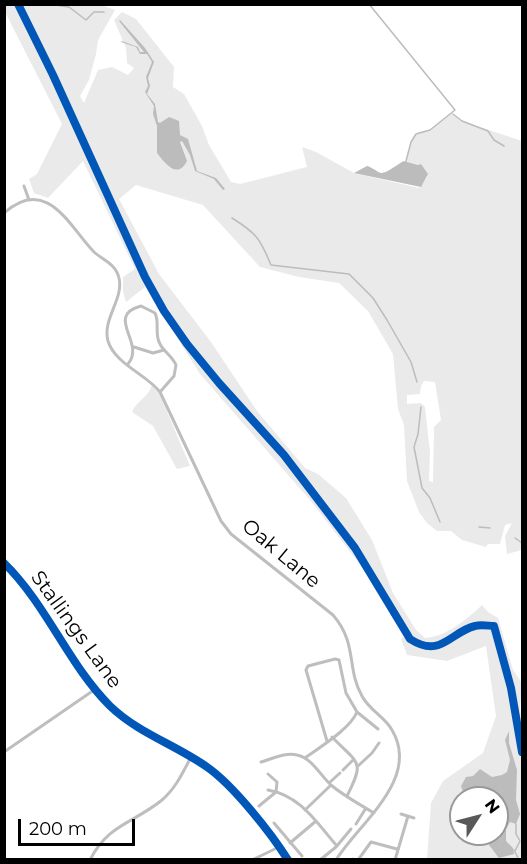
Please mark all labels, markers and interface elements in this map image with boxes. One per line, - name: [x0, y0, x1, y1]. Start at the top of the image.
- street label: Oak Lane: [237, 514, 325, 594]
- street label: Stallings Lane: [25, 567, 127, 693]
- north arrow: [449, 786, 509, 846]
- text: N: [481, 795, 504, 817]
- scale bar: [21, 807, 138, 845]
- text: 200 m: [29, 818, 87, 840]

